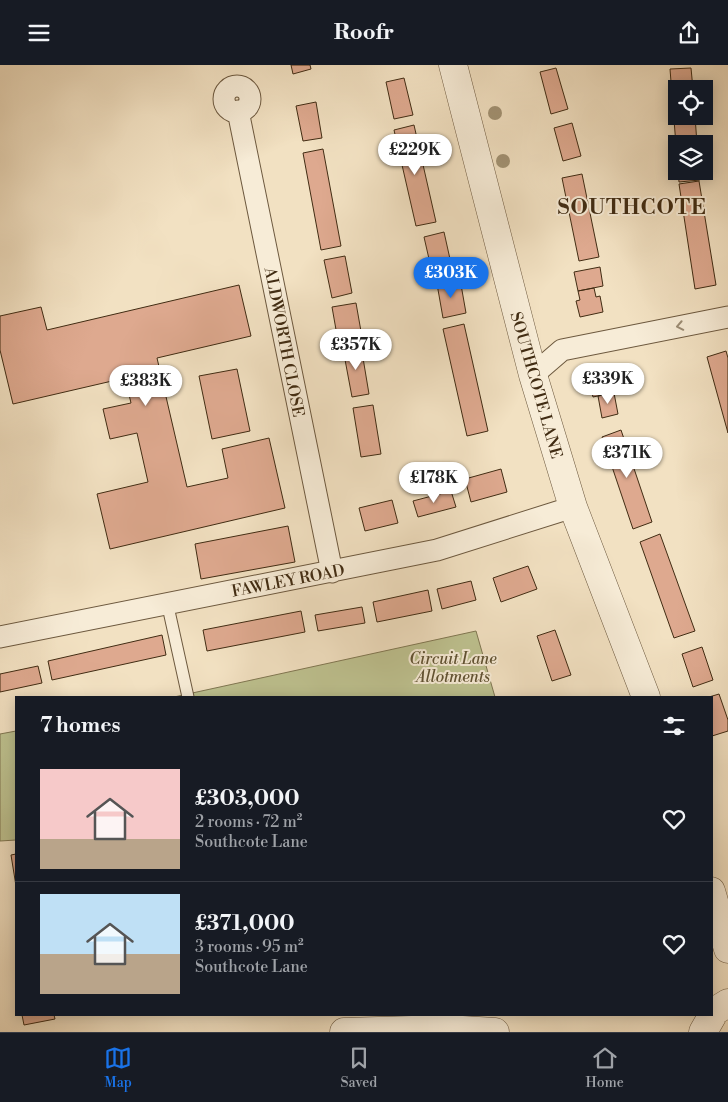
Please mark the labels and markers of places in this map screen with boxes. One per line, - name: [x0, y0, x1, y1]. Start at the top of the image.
- pin: £229K: [380, 133, 450, 176]
- pin: £303K: [416, 257, 486, 299]
- pin: £357K: [321, 329, 391, 371]
- pin: £339K: [573, 363, 643, 405]
- pin: £383K: [111, 365, 181, 407]
- pin: £371K: [592, 437, 662, 479]
- pin: £178K: [399, 461, 469, 504]

